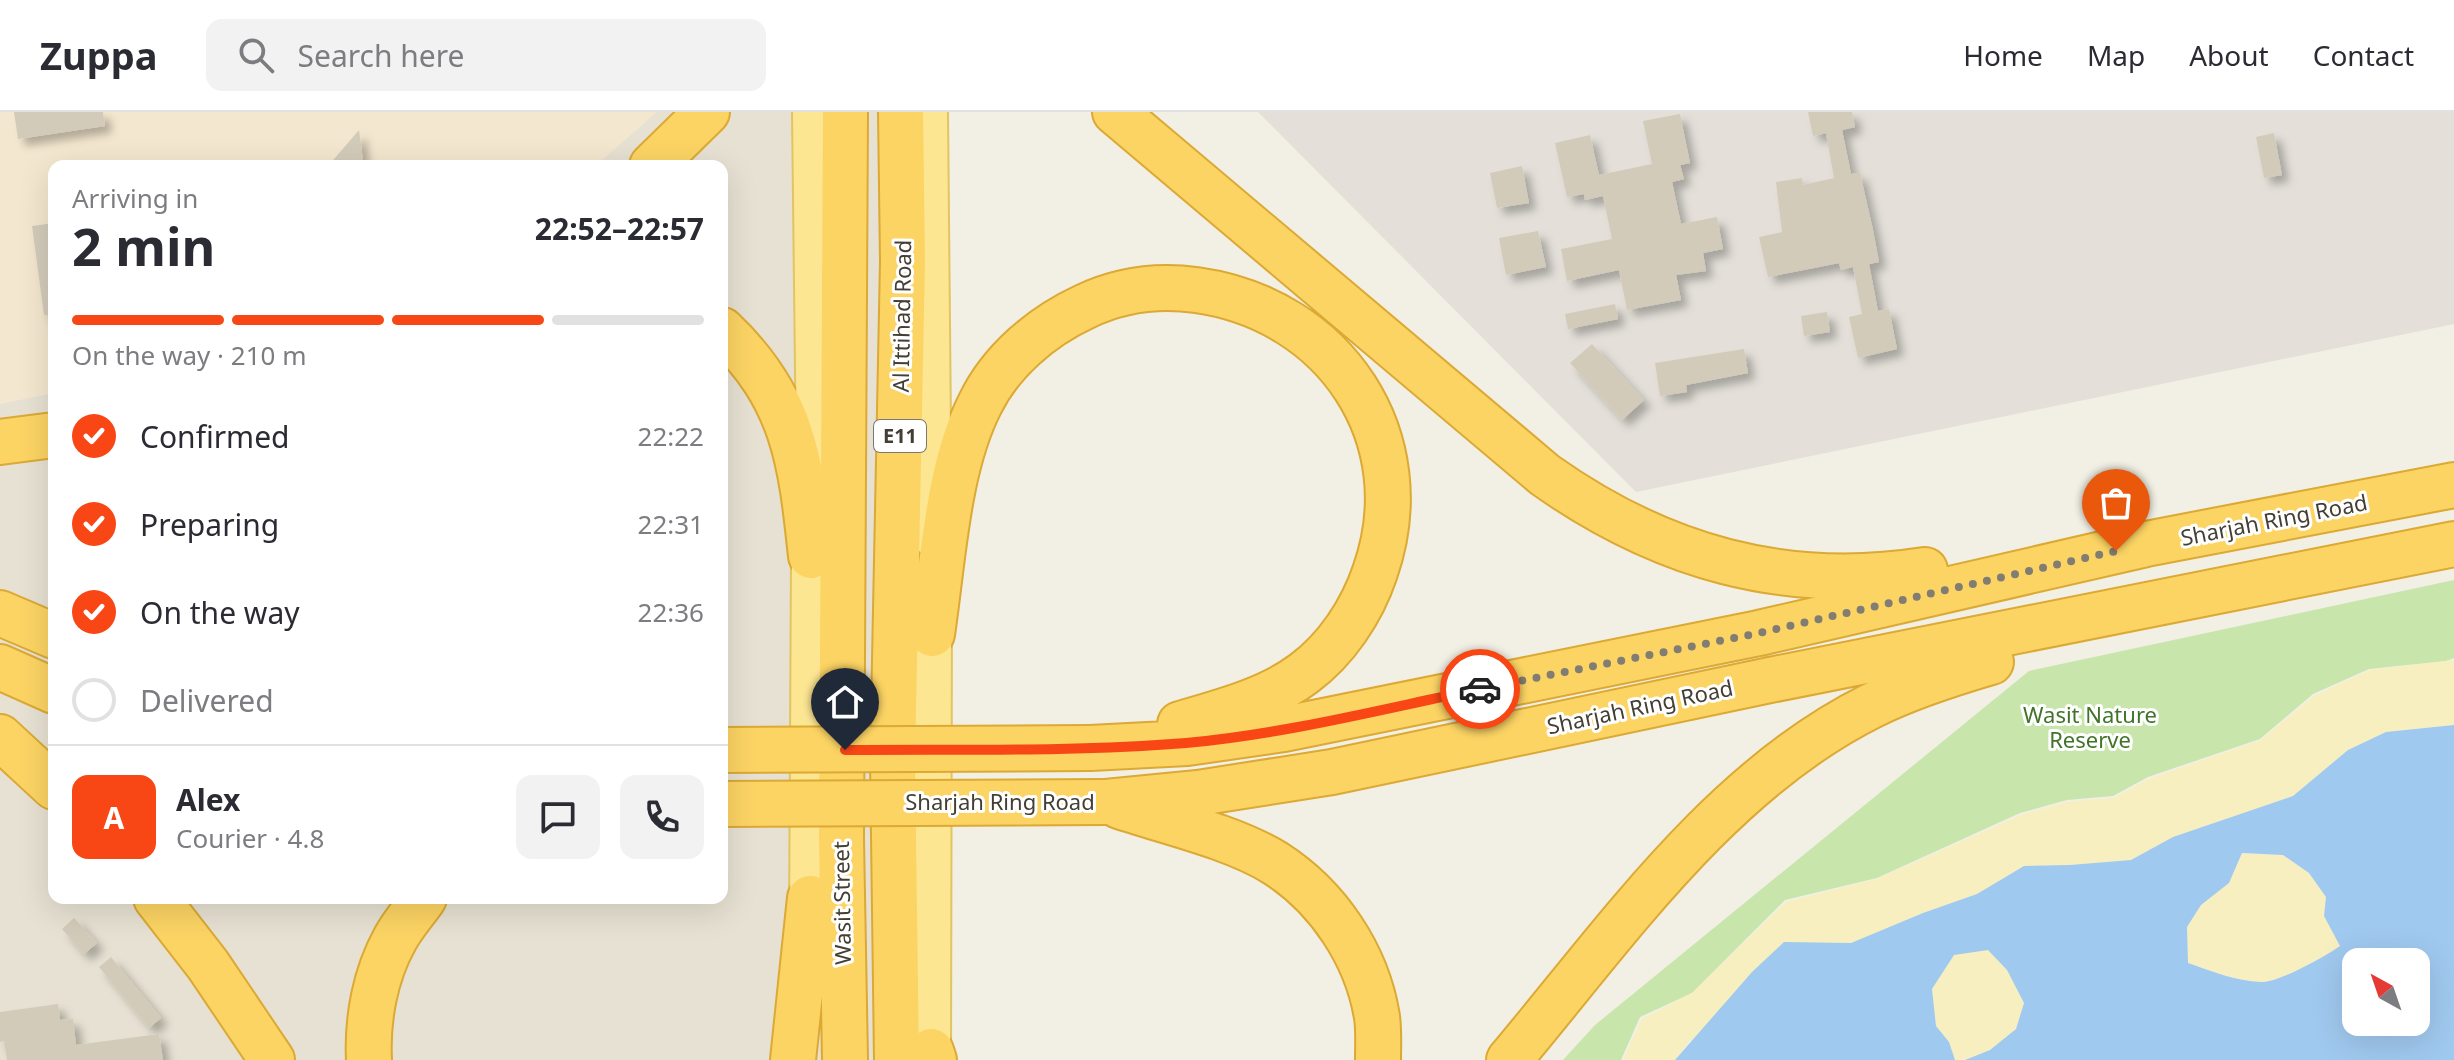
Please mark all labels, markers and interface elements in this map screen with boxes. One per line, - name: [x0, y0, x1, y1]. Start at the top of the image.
- search box: [206, 19, 766, 91]
- text: Zuppa: [40, 29, 158, 81]
- icon: search: [234, 33, 278, 77]
- text: Search here: [298, 35, 464, 76]
- text: Home: [1963, 36, 2043, 74]
- text: Map: [2087, 36, 2145, 74]
- text: About: [2189, 36, 2269, 74]
- text: Contact: [2313, 36, 2414, 74]
- text: Arriving in: [72, 180, 198, 216]
- text: 22:52–22:57: [535, 208, 704, 249]
- text: 2 min: [72, 210, 215, 281]
- street label: Al Ittihad Road: [885, 239, 917, 392]
- text: On the way · 210 m: [72, 337, 306, 373]
- icon: check: [72, 414, 116, 458]
- text: Confirmed: [140, 416, 290, 457]
- text: 22:22: [638, 418, 704, 454]
- road number: E11: [874, 420, 926, 452]
- pin: [2082, 469, 2150, 551]
- icon: bag: [2094, 481, 2138, 525]
- street label: Sharjah Ring Road: [2178, 486, 2370, 552]
- icon: check: [72, 502, 116, 546]
- text: Preparing: [140, 504, 279, 545]
- text: 22:31: [638, 506, 704, 542]
- icon: check: [72, 590, 116, 634]
- text: On the way: [140, 592, 300, 633]
- text: 22:36: [638, 594, 704, 630]
- courier: [1440, 649, 1520, 729]
- icon: car: [1458, 667, 1502, 711]
- pin: [811, 668, 879, 750]
- street label: Sharjah Ring Road: [1544, 672, 1736, 740]
- text: Delivered: [140, 680, 274, 721]
- icon: home: [823, 680, 867, 724]
- park label: Wasit Nature Reserve: [2023, 699, 2157, 754]
- button: chat: [516, 775, 600, 859]
- button: phone: [620, 775, 704, 859]
- text: Alex: [176, 779, 240, 820]
- street label: Sharjah Ring Road: [905, 786, 1095, 816]
- text: A: [104, 797, 124, 838]
- text: Courier · 4.8: [176, 820, 324, 856]
- street label: Wasit Street: [825, 841, 857, 965]
- north arrow: [2342, 948, 2430, 1036]
- map controls: [2342, 948, 2430, 1036]

